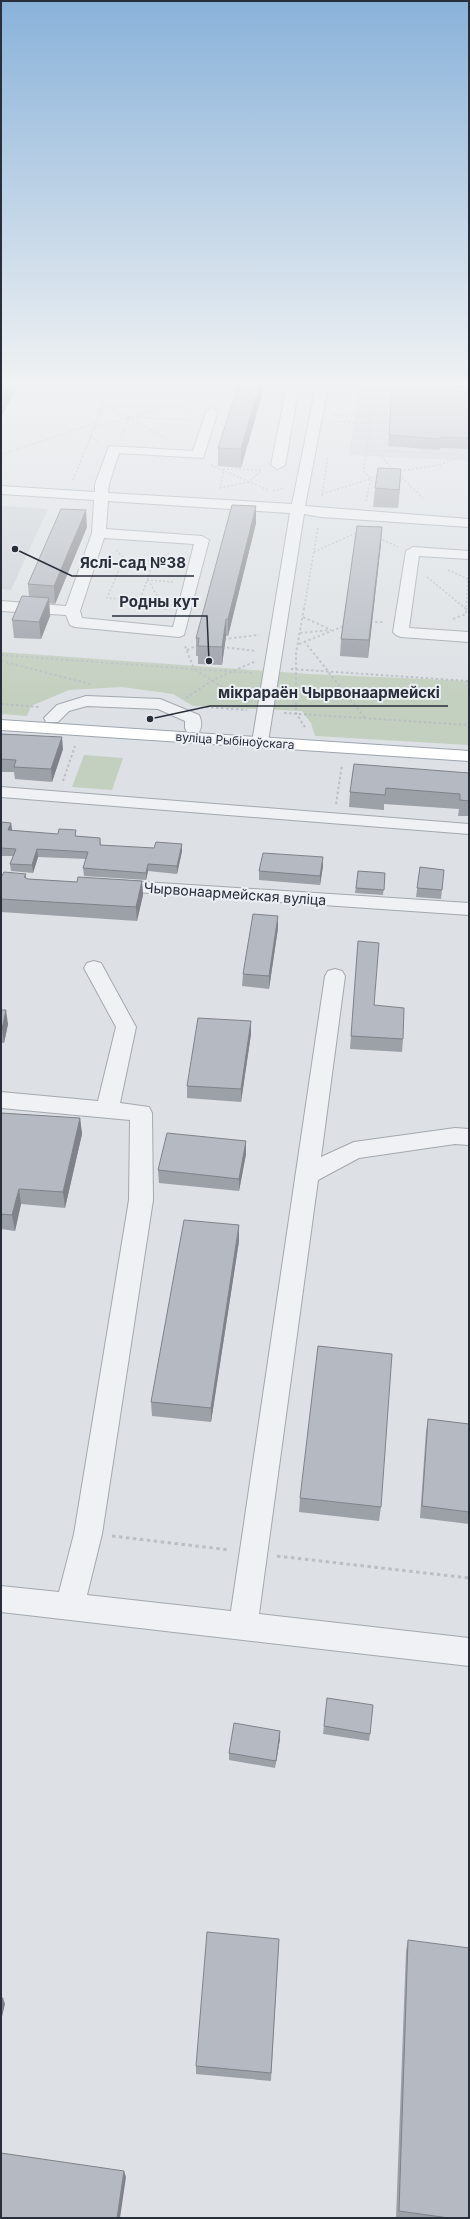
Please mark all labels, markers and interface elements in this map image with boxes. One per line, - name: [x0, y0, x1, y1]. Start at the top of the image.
- callout: Яслі-сад №38: [72, 549, 194, 576]
- text: Яслі-сад №38: [80, 553, 186, 572]
- callout: Родны кут: [112, 589, 207, 616]
- text: Родны кут: [119, 592, 199, 611]
- callout: мікрараён Чырвонаармейскі: [210, 679, 448, 706]
- text: мікрараён Чырвонаармейскі: [218, 683, 440, 702]
- street label: вуліца Рыбіноўскага: [175, 729, 295, 752]
- street label: Чырвонаармейская вуліца: [143, 879, 327, 908]

